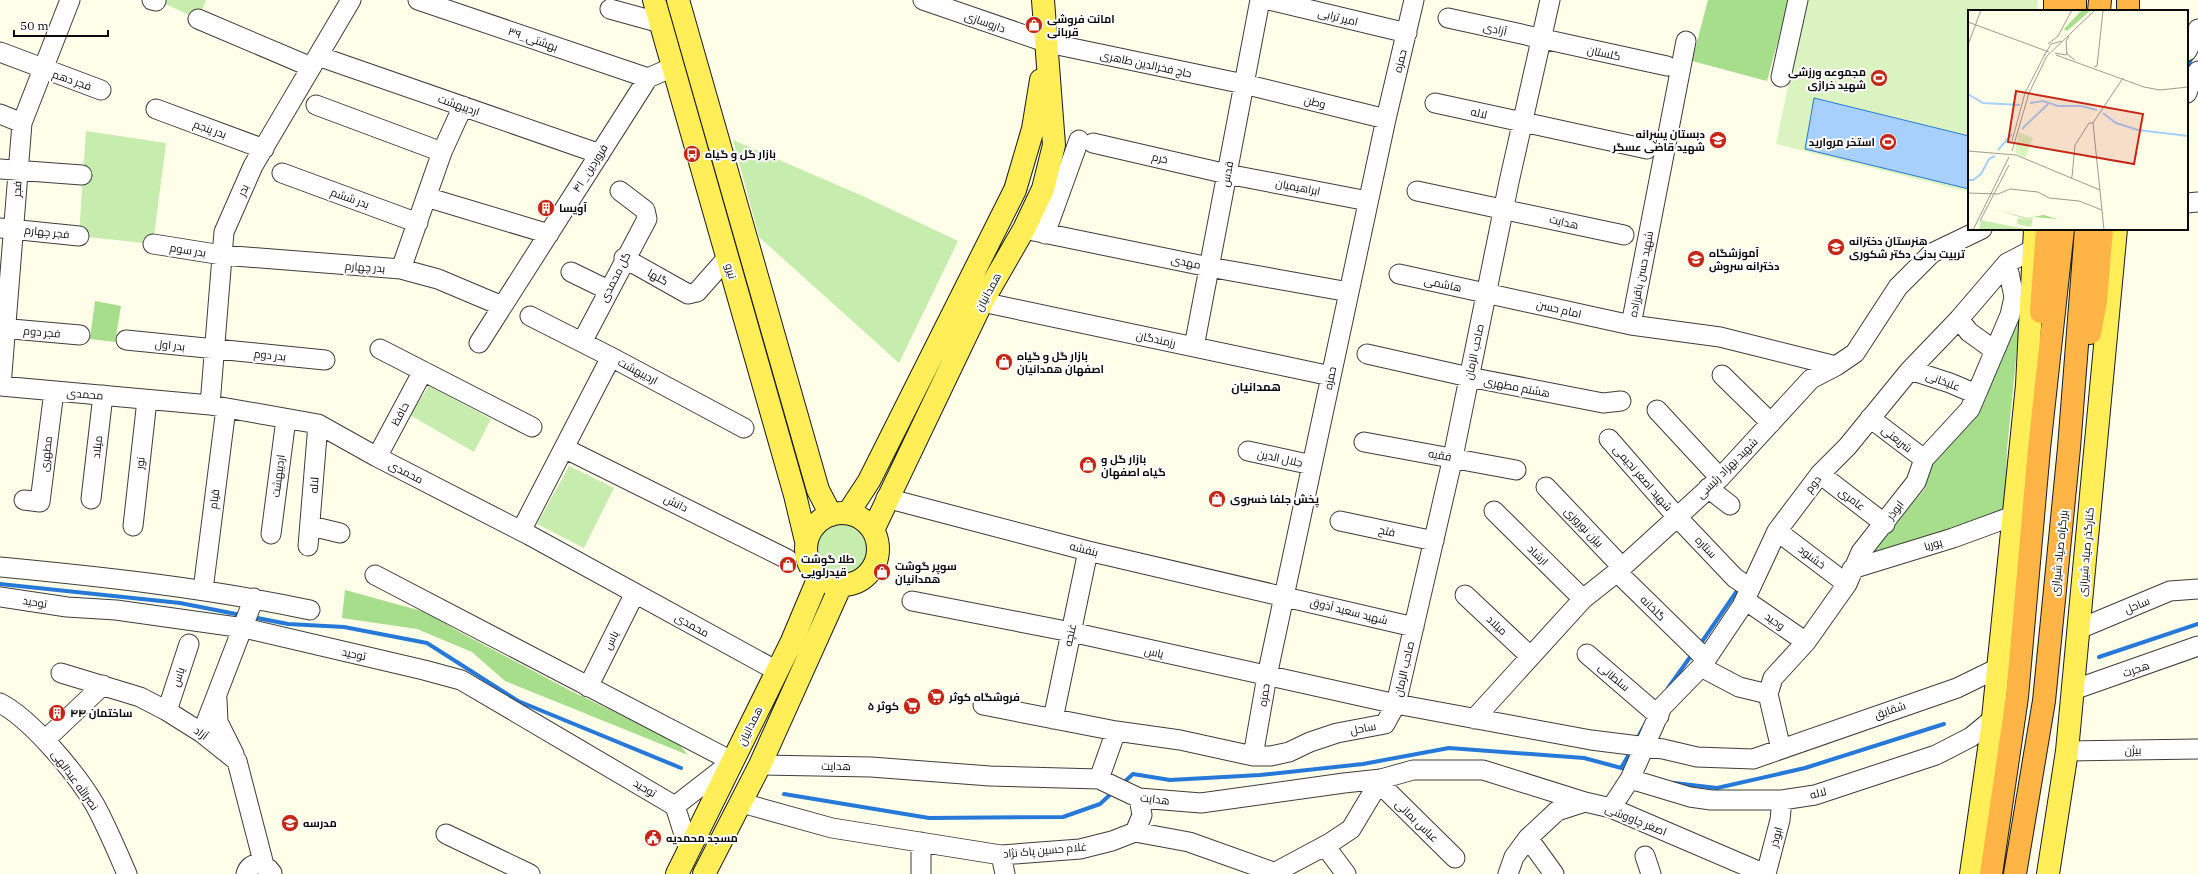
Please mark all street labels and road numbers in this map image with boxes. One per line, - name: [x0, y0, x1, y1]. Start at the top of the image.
- street label: امیر ترابی: [1316, 5, 1360, 29]
- street label: داروسازی: [963, 9, 1007, 35]
- street label: آزادی: [1482, 19, 1508, 39]
- street label: ۳۹_بهشتی: [506, 24, 560, 54]
- street label: گلستان: [1586, 43, 1622, 63]
- street label: حاج فخرالدین طاهری: [1099, 47, 1193, 82]
- street label: حمزه: [1390, 48, 1410, 74]
- street label: فجر دهم: [50, 67, 93, 94]
- street label: اردیبهشت: [436, 91, 482, 119]
- street label: وطن: [1303, 93, 1327, 111]
- street label: لاله: [1469, 104, 1489, 122]
- street label: بدر پنجم: [191, 117, 229, 142]
- street label: ۴۱ _فروردین: [569, 141, 611, 195]
- street label: خرم: [1150, 149, 1170, 168]
- street label: قدس: [1218, 160, 1236, 188]
- street label: ابراهیمیان: [1274, 176, 1322, 198]
- street label: فجر: [9, 180, 25, 199]
- street label: بدر: [234, 182, 252, 199]
- street label: بدر ششم: [328, 185, 371, 212]
- street label: هدایت: [1548, 212, 1580, 232]
- street label: فجر چهارم: [24, 223, 70, 242]
- street label: شهید حسن باقرزاده: [1626, 230, 1656, 318]
- street label: بدر سوم: [169, 240, 207, 261]
- street label: گل محمدی: [596, 250, 634, 304]
- street label: مهدی: [1170, 252, 1202, 272]
- street label: بدر چهارم: [344, 259, 386, 276]
- street label: نیرو: [722, 262, 740, 280]
- street label: گلها: [645, 266, 671, 288]
- street label: همدانیان: [972, 270, 1004, 314]
- street label: هاشمی: [1423, 273, 1463, 295]
- street label: امام حسن: [1535, 297, 1583, 322]
- street label: فجر دوم: [23, 323, 61, 342]
- street label: صاحب الزمان: [1461, 323, 1487, 381]
- street label: رزمندگان: [1135, 328, 1177, 350]
- street label: بدر اول: [154, 336, 186, 354]
- street label: بدر دوم: [253, 346, 287, 365]
- street label: اردیبهشت: [616, 355, 660, 387]
- street label: حمزه: [1321, 365, 1339, 391]
- street label: علیخانی: [1924, 368, 1962, 394]
- street label: هشتم مطهری: [1483, 374, 1551, 401]
- street label: محمدی: [66, 385, 104, 403]
- street label: حافظ: [388, 400, 412, 428]
- street label: شریعتی: [1879, 423, 1915, 455]
- street label: مطهری: [37, 435, 55, 473]
- street label: میلاد: [89, 435, 105, 459]
- street label: شهید بهزاد رئیسی: [1694, 435, 1760, 501]
- street label: شهید اصغر نجیمی: [1611, 442, 1675, 514]
- street label: جلال الدین: [1256, 446, 1304, 470]
- street label: فقیه: [1427, 446, 1453, 464]
- street label: اردیبهشت: [268, 454, 288, 498]
- street label: نور: [132, 456, 148, 471]
- street label: محمدی: [386, 457, 426, 487]
- street label: دوم: [1802, 473, 1825, 496]
- street label: لاله: [306, 476, 322, 494]
- street label: عامری: [1836, 484, 1868, 514]
- street label: قیام: [206, 488, 223, 510]
- street label: دانش: [662, 491, 690, 515]
- street label: ابوذر: [1883, 498, 1907, 523]
- street label: بیژن نوروزی: [1562, 504, 1607, 550]
- street label: کنارگذر صیاد شیرازی: [2075, 507, 2097, 597]
- street label: بزرگراه صیاد شیرازی: [2048, 509, 2070, 597]
- street label: فتح: [1377, 522, 1397, 541]
- street label: ستاره: [1692, 533, 1720, 561]
- street label: پوریا: [1922, 535, 1944, 553]
- street label: بنفشه: [1068, 539, 1100, 559]
- street label: ارشاد: [1525, 542, 1551, 568]
- street label: خشنود: [1796, 542, 1828, 572]
- street label: گلخانه: [1637, 592, 1669, 624]
- street label: توحید: [22, 593, 48, 611]
- street label: ساحل: [2122, 593, 2152, 617]
- street label: شهید سعید آذوق: [1309, 595, 1389, 627]
- street label: وحید: [1762, 609, 1788, 633]
- street label: محمدی: [672, 610, 712, 640]
- street label: میلاد: [1484, 612, 1510, 638]
- street label: غنچه: [1061, 622, 1079, 648]
- street label: یاس: [600, 628, 622, 652]
- street label: صاحب الزمان: [1391, 640, 1417, 698]
- street label: یاس: [1143, 643, 1165, 661]
- street label: توحید: [341, 645, 368, 663]
- street label: هجرت: [2121, 658, 2151, 680]
- street label: سلطانی: [1595, 660, 1633, 694]
- street label: یاس: [168, 666, 188, 688]
- street label: حمزه: [1255, 682, 1273, 708]
- street label: شقایق: [1873, 698, 1907, 722]
- street label: همدانیان: [735, 704, 765, 748]
- street label: ساحل: [1349, 719, 1377, 737]
- street label: آزاد: [191, 723, 211, 743]
- street label: بیژن: [2124, 743, 2142, 757]
- street label: نصرالله عبدالهی: [48, 747, 102, 813]
- street label: هدایت: [821, 759, 851, 773]
- street label: توحید: [631, 776, 659, 800]
- street label: لاله: [1808, 784, 1828, 802]
- street label: هدایت: [1139, 790, 1171, 808]
- street label: عباس بمانی: [1392, 797, 1442, 845]
- street label: اصغر چاووشی: [1603, 801, 1669, 839]
- street label: ابوذر: [1766, 825, 1785, 850]
- street label: غلام حسین پاک نژاد: [1002, 839, 1088, 862]

